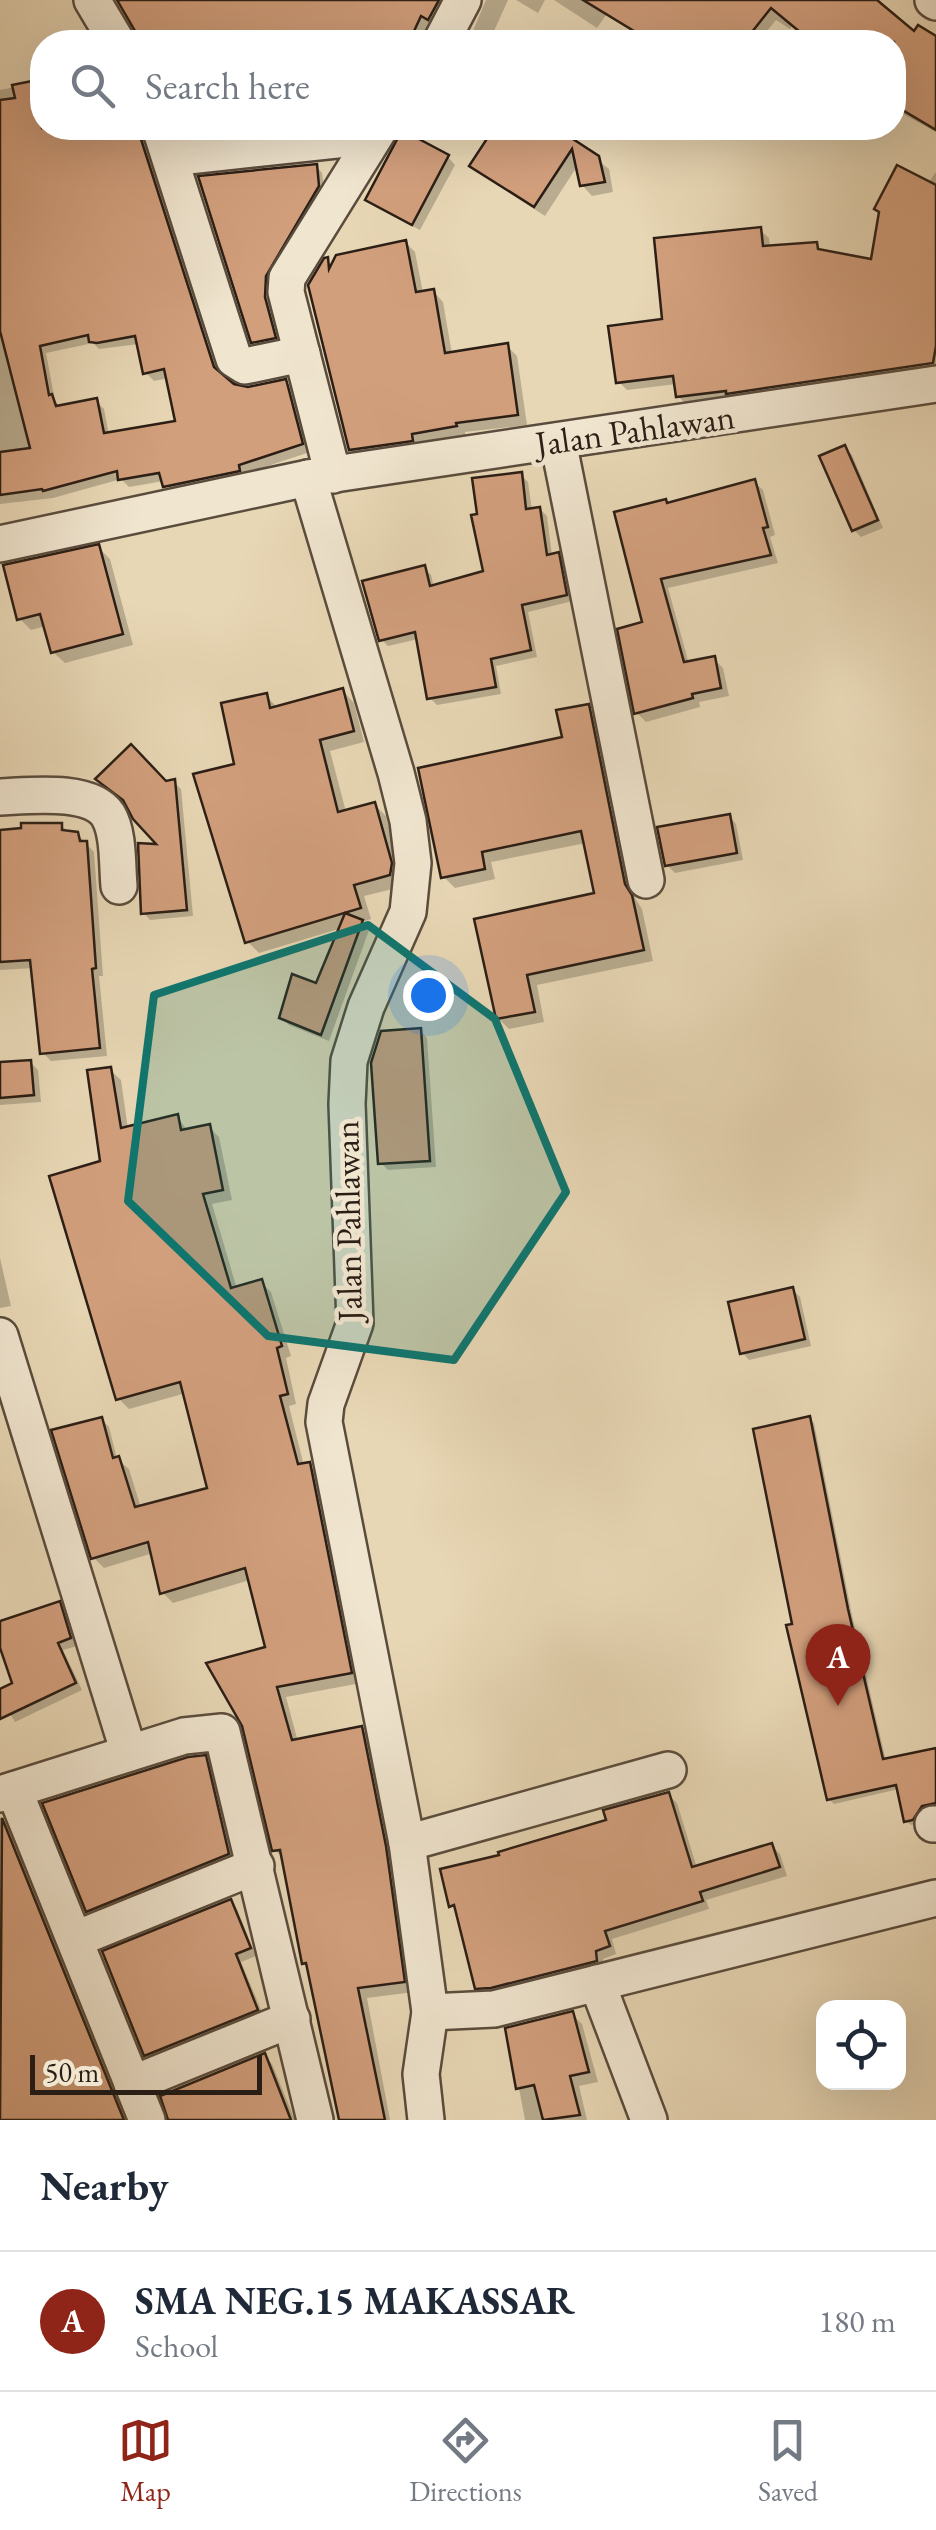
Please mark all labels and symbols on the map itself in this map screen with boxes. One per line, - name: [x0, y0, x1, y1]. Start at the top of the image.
- street label: Jalan Pahlawan: [529, 393, 738, 466]
- your location: [403, 970, 454, 1021]
- street label: Jalan Pahlawan: [323, 1120, 372, 1325]
- pin: A: [806, 1624, 870, 1706]
- scale bar: [30, 2050, 262, 2094]

